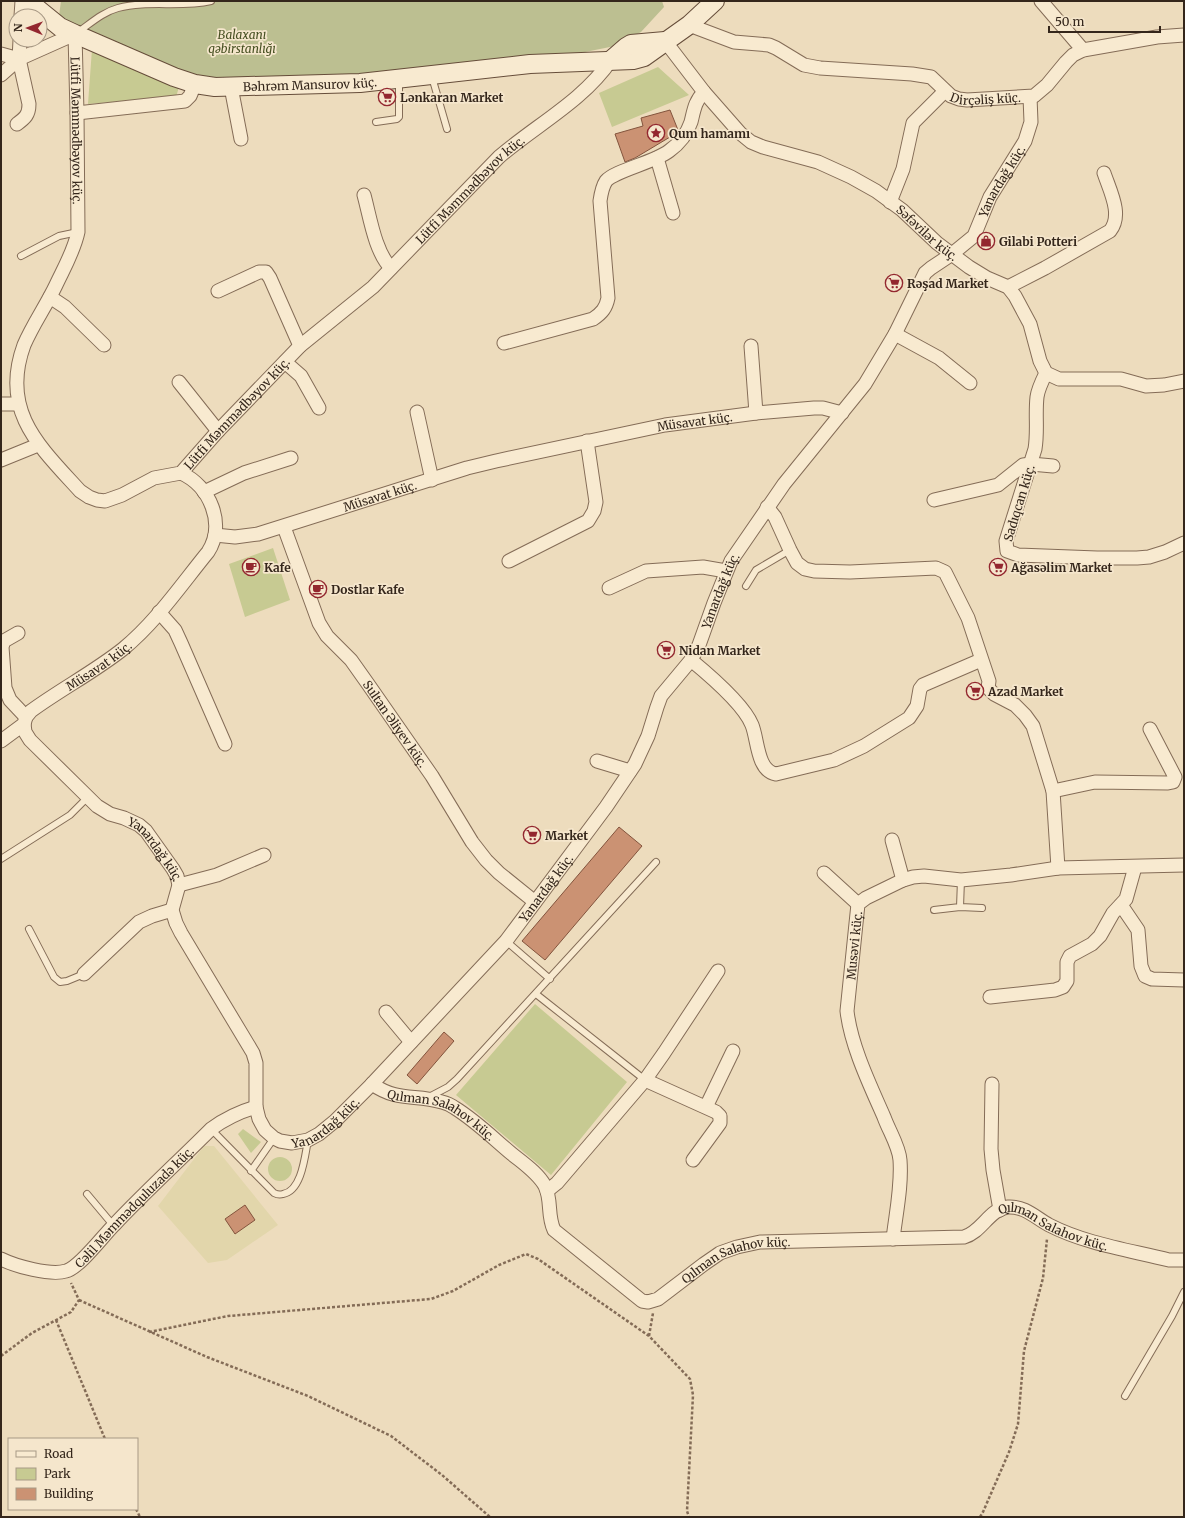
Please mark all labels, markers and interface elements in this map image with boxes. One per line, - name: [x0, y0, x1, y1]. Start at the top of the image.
- north arrow: [8, 8, 48, 48]
- scale bar: [1049, 8, 1160, 34]
- text: 50 m: [1055, 14, 1084, 29]
- text: N: [11, 23, 25, 32]
- park label: Balaxanı qəbirstanlığı: [208, 27, 276, 56]
- street label: Lütfi Məmmədbəyov küç.: [68, 56, 85, 205]
- street label: Bəhrəm Mansurov küç.: [243, 74, 378, 94]
- supermarket icon: Lənkaran Market: [377, 87, 397, 107]
- street label: Dirçəliş küç.: [948, 89, 1021, 108]
- place label: Lənkaran Market: [400, 90, 503, 105]
- place icon: Qum hamamı: [646, 123, 666, 143]
- place label: Qum hamamı: [669, 126, 750, 141]
- street label: Lütfi Məmmədbəyov küç.: [412, 132, 527, 247]
- street label: Yanardağ küç.: [975, 142, 1028, 220]
- street label: Səfəvilər küç.: [894, 201, 961, 264]
- shop icon: Gilabi Potteri: [976, 231, 996, 251]
- place label: Gilabi Potteri: [999, 234, 1077, 249]
- supermarket icon: Rəşad Market: [884, 273, 904, 293]
- place label: Rəşad Market: [907, 276, 989, 291]
- street label: Lütfi Məmmədbəyov küç.: [180, 354, 292, 472]
- street label: Müsavat küç.: [655, 409, 733, 434]
- street label: Sadıqcan küç.: [1000, 463, 1038, 543]
- street label: Müsavat küç.: [341, 477, 418, 514]
- street label: Yanardağ küç.: [698, 549, 742, 631]
- cafe icon: Kafe: [241, 557, 261, 577]
- supermarket icon: Ağasəlim Market: [988, 557, 1008, 577]
- place label: Kafe: [264, 560, 291, 575]
- place label: Ağasəlim Market: [1010, 560, 1113, 575]
- cafe icon: Dostlar Kafe: [308, 579, 328, 599]
- place label: Dostlar Kafe: [331, 582, 405, 597]
- street label: Müsavat küç.: [63, 638, 134, 693]
- supermarket icon: Nidan Market: [656, 640, 676, 660]
- place label: Nidan Market: [679, 643, 761, 658]
- street label: Sultan Əliyev küç.: [360, 677, 431, 770]
- supermarket icon: Azad Market: [965, 681, 985, 701]
- place label: Azad Market: [987, 684, 1064, 699]
- street label: Yanardağ küç.: [125, 813, 186, 883]
- supermarket icon: Market: [522, 825, 542, 845]
- place label: Market: [545, 828, 588, 843]
- street label: Yanardağ küç.: [515, 851, 576, 926]
- street label: Musəvi küç.: [843, 910, 865, 981]
- street label: Qılman Salahov küç.: [386, 1085, 498, 1144]
- street label: Yanardağ küç.: [289, 1094, 362, 1151]
- street label: Cəlil Məmmədquluzadə küç.: [71, 1143, 196, 1271]
- street label: Qılman Salahov küç.: [996, 1199, 1110, 1253]
- street label: Qılman Salahov küç.: [678, 1234, 791, 1286]
- legend: [8, 1438, 138, 1510]
- text: Road: [44, 1446, 73, 1461]
- text: Park: [44, 1466, 71, 1481]
- text: Building: [44, 1486, 94, 1501]

